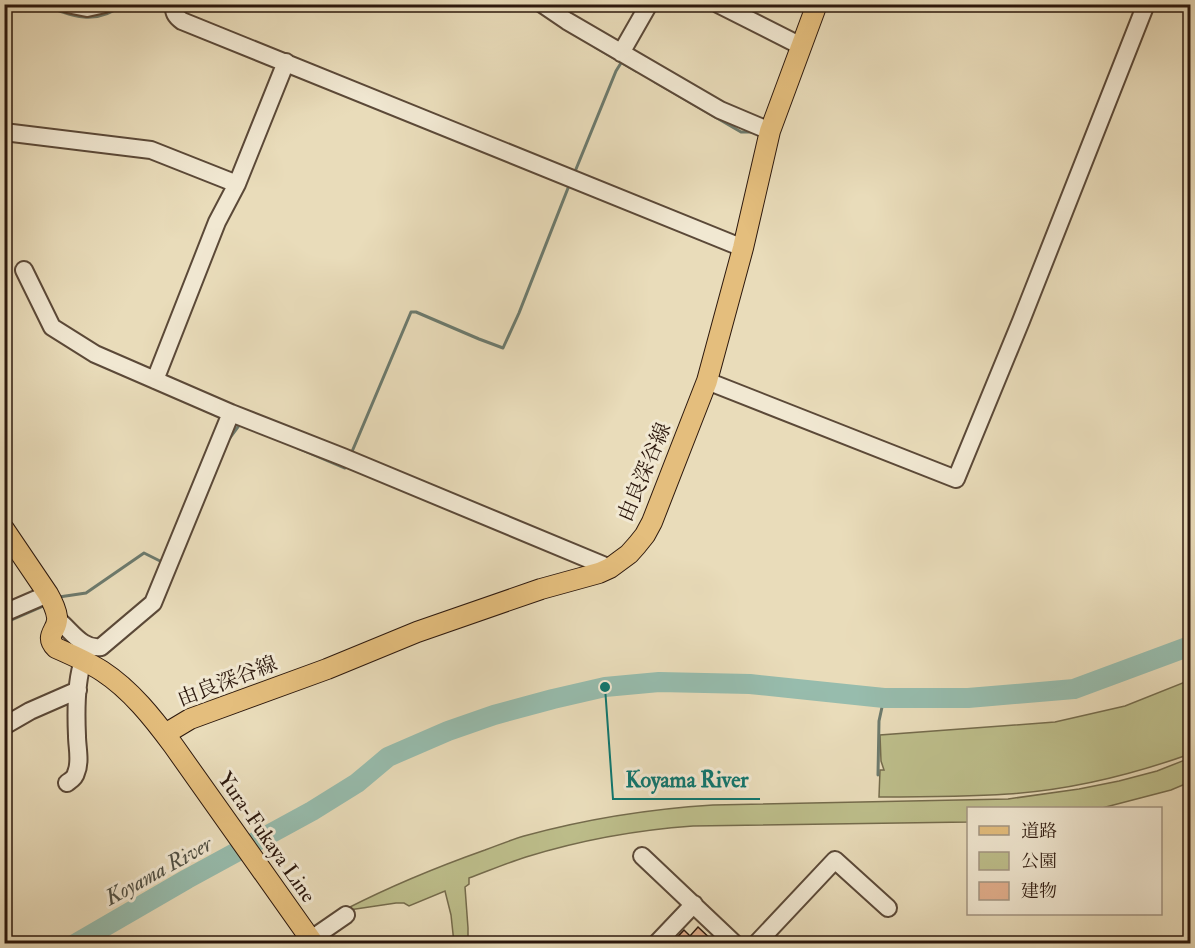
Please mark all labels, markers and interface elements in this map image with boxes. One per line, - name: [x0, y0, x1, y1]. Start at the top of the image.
- street label: 由良深谷線: [612, 419, 677, 526]
- street label: 由良深谷線: [173, 650, 281, 713]
- callout: Koyama River: [613, 759, 760, 799]
- text: Koyama River: [625, 766, 749, 795]
- street label: Yura-Fukaya Line: [212, 767, 322, 908]
- legend: [967, 807, 1162, 915]
- text: 道路: [1021, 820, 1057, 843]
- water label: Koyama River: [99, 829, 219, 912]
- text: 公園: [1021, 850, 1057, 873]
- text: 建物: [1021, 880, 1057, 903]

